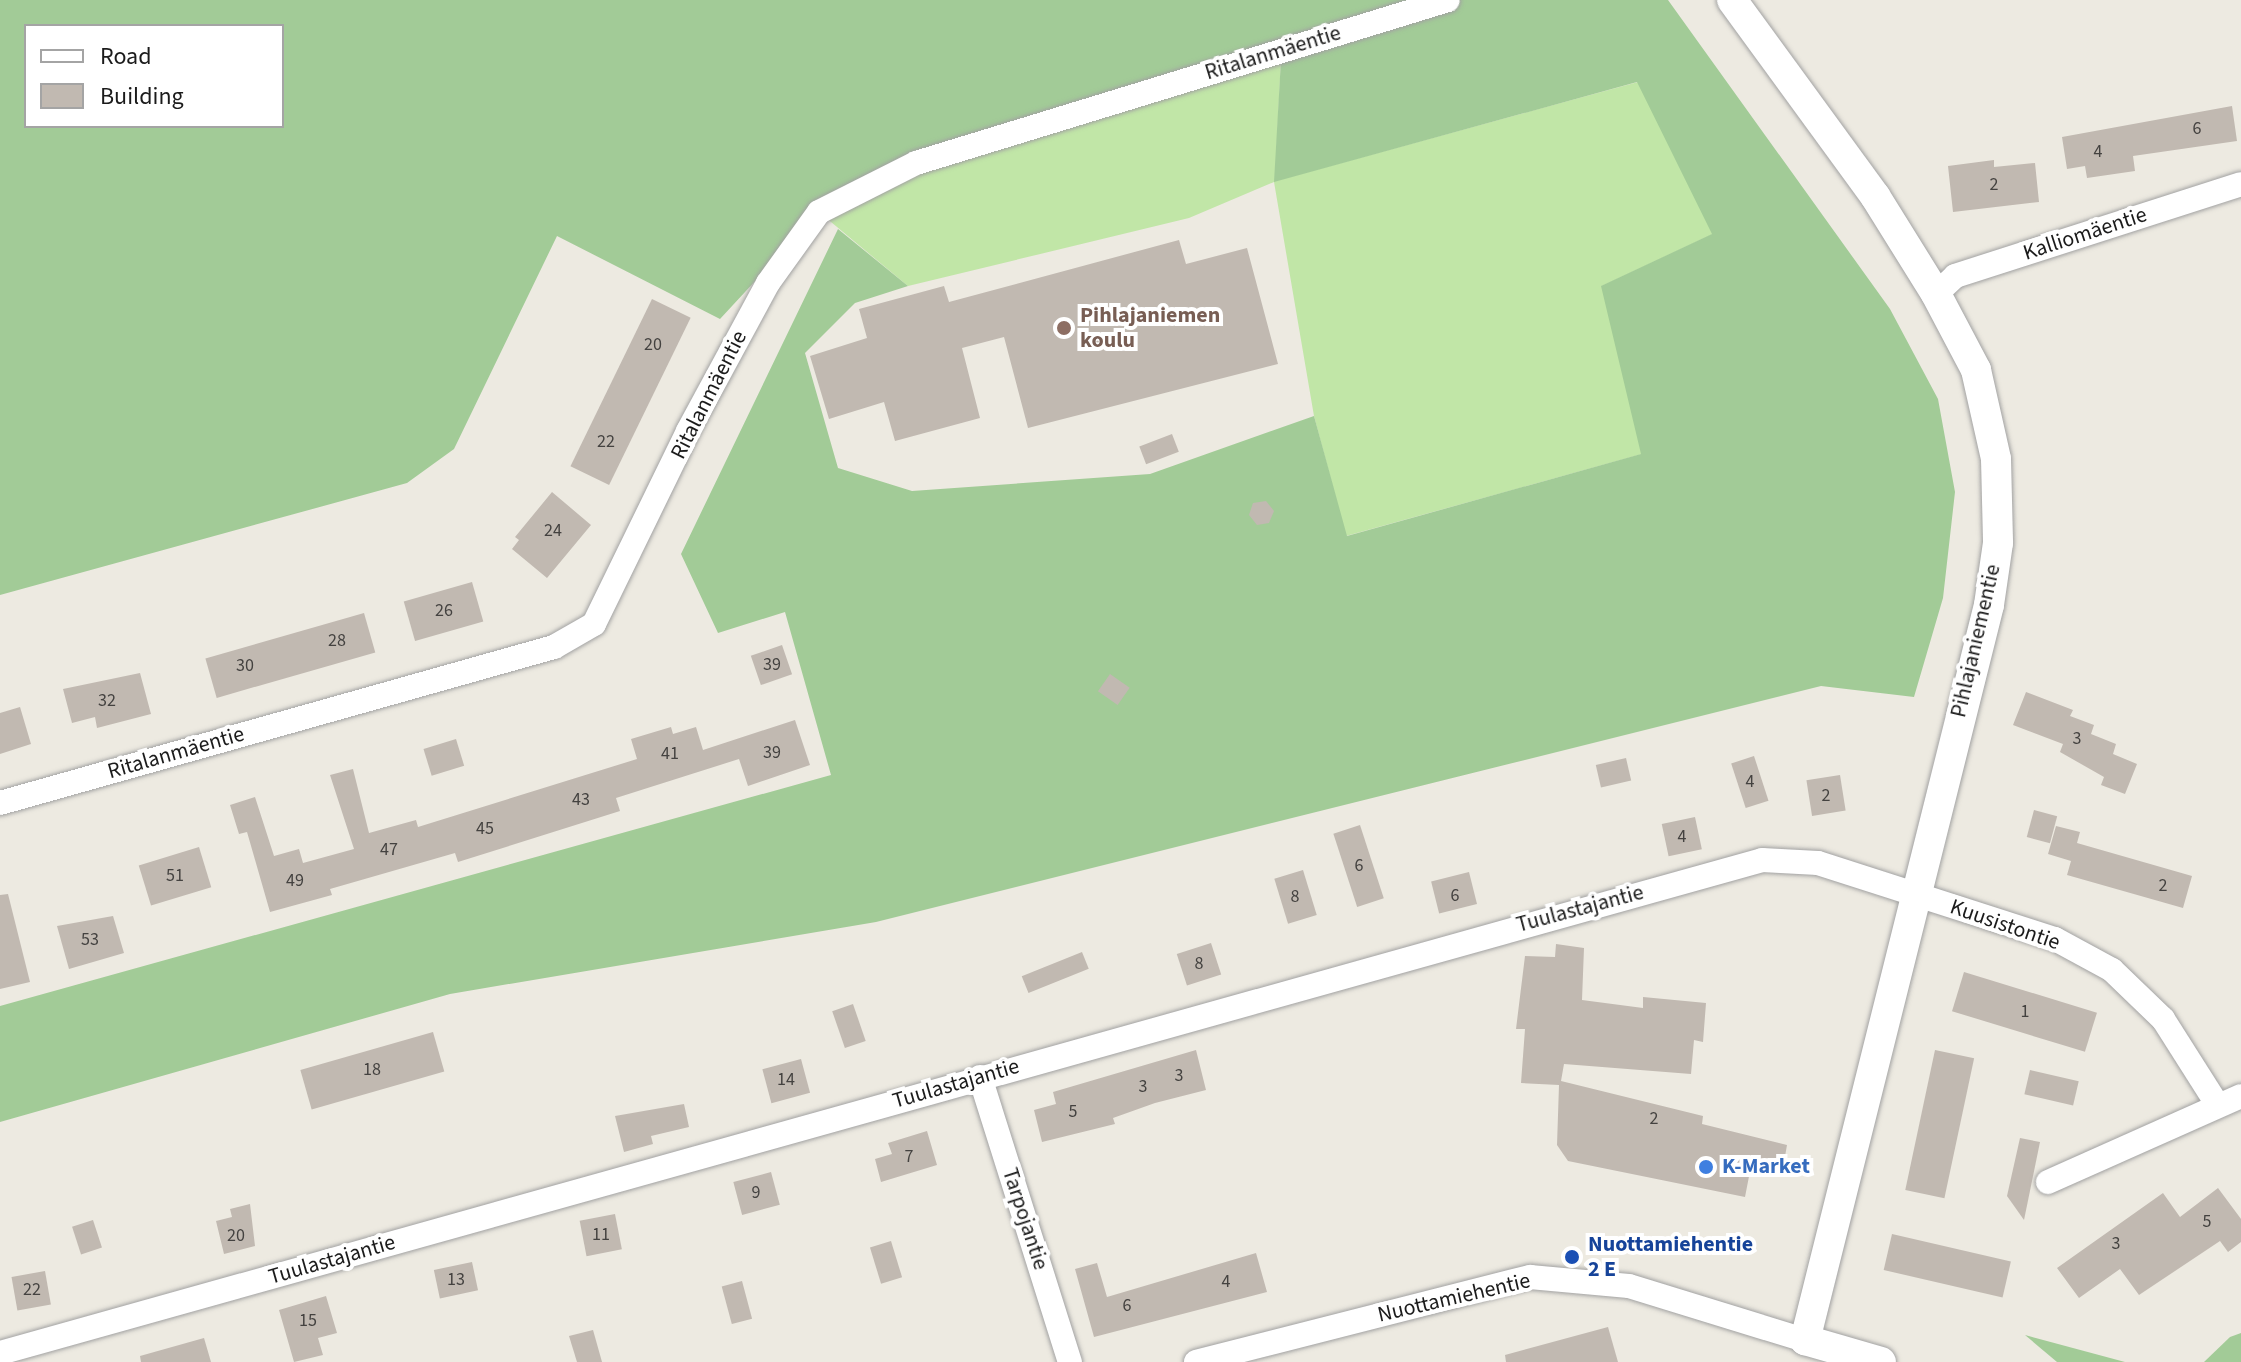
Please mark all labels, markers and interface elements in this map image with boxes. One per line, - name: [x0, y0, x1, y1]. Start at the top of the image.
- street label: Ritalanmäentie: [1202, 20, 1344, 86]
- legend: [24, 24, 284, 128]
- text: Road: [100, 39, 152, 74]
- text: Building: [100, 79, 184, 114]
- house number: 6: [2193, 118, 2201, 140]
- house number: 4: [2094, 141, 2102, 163]
- house number: 2: [1990, 174, 1998, 196]
- street label: Kalliomäentie: [2020, 202, 2150, 266]
- place label: Pihlajaniemen koulu: [1080, 302, 1220, 354]
- marker: Pihlajaniemen koulu: [1055, 319, 1073, 337]
- street label: Ritalanmäentie: [665, 326, 753, 464]
- house number: 20: [644, 334, 662, 356]
- house number: 22: [597, 431, 615, 453]
- house number: 24: [544, 520, 562, 542]
- street label: Pihlajaniementie: [1946, 562, 2006, 720]
- house number: 26: [435, 600, 453, 622]
- house number: 28: [328, 630, 346, 652]
- house number: 39: [763, 654, 781, 676]
- house number: 30: [236, 655, 254, 677]
- house number: 32: [98, 690, 116, 712]
- street label: Ritalanmäentie: [105, 721, 247, 785]
- house number: 3: [2073, 728, 2081, 750]
- house number: 39: [763, 742, 781, 764]
- house number: 41: [661, 743, 679, 765]
- house number: 4: [1746, 771, 1754, 793]
- house number: 2: [1822, 785, 1830, 807]
- house number: 43: [572, 789, 590, 811]
- house number: 45: [476, 818, 494, 840]
- house number: 4: [1678, 826, 1686, 848]
- house number: 47: [380, 839, 398, 861]
- house number: 6: [1355, 855, 1363, 877]
- house number: 51: [166, 865, 184, 887]
- house number: 49: [286, 870, 304, 892]
- house number: 2: [2159, 875, 2167, 897]
- street label: Tuulastajantie: [1514, 879, 1646, 939]
- house number: 6: [1451, 885, 1459, 907]
- house number: 8: [1291, 886, 1299, 908]
- street label: Kuusistontie: [1947, 894, 2063, 956]
- house number: 53: [81, 929, 99, 951]
- house number: 8: [1195, 953, 1203, 975]
- house number: 1: [2021, 1001, 2029, 1023]
- street label: Tuulastajantie: [890, 1053, 1022, 1115]
- house number: 18: [363, 1059, 381, 1081]
- house number: 3: [1175, 1065, 1183, 1087]
- house number: 14: [777, 1069, 795, 1091]
- house number: 3: [1139, 1076, 1147, 1098]
- house number: 5: [1069, 1101, 1077, 1123]
- house number: 2: [1650, 1108, 1658, 1130]
- house number: 7: [905, 1146, 913, 1168]
- place label: K-Market: [1722, 1154, 1810, 1180]
- marker: K-Market: [1697, 1158, 1715, 1176]
- street label: Tarpojantie: [996, 1165, 1054, 1273]
- house number: 9: [752, 1182, 760, 1204]
- house number: 5: [2203, 1211, 2211, 1233]
- house number: 11: [592, 1224, 610, 1246]
- house number: 20: [227, 1225, 245, 1247]
- street label: Tuulastajantie: [266, 1229, 398, 1291]
- place label: Nuottamiehentie 2 E: [1588, 1231, 1753, 1282]
- house number: 3: [2112, 1233, 2120, 1255]
- marker: Nuottamiehentie 2 E: [1563, 1248, 1581, 1266]
- street label: Nuottamiehentie: [1375, 1268, 1533, 1328]
- house number: 13: [447, 1269, 465, 1291]
- house number: 4: [1222, 1271, 1230, 1293]
- house number: 22: [23, 1279, 41, 1301]
- house number: 6: [1123, 1295, 1131, 1317]
- house number: 15: [299, 1310, 317, 1332]

